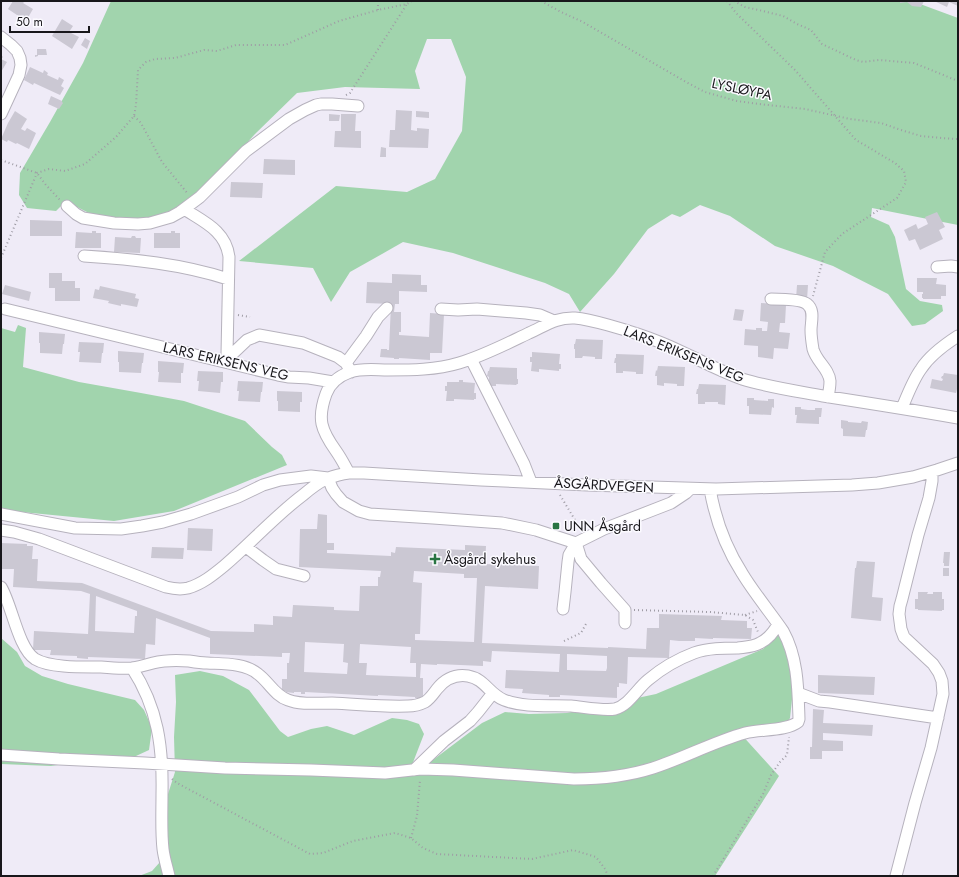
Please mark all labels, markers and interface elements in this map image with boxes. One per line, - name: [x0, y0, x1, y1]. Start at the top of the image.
- scale bar: [10, 8, 89, 34]
- text: 50 m: [16, 13, 43, 31]
- street label: LYSLØYPA: [710, 73, 775, 105]
- street label: LARS ERIKSENS VEG: [621, 321, 747, 387]
- street label: LARS ERIKSENS VEG: [161, 337, 291, 385]
- street label: ÅSGÅRDVEGEN: [554, 472, 654, 498]
- place label: UNN Åsgård: [564, 516, 641, 536]
- marker: UNN Åsgård: [551, 521, 561, 531]
- place label: Åsgård sykehus: [444, 549, 536, 569]
- marker: Åsgård sykehus: [429, 553, 441, 565]

